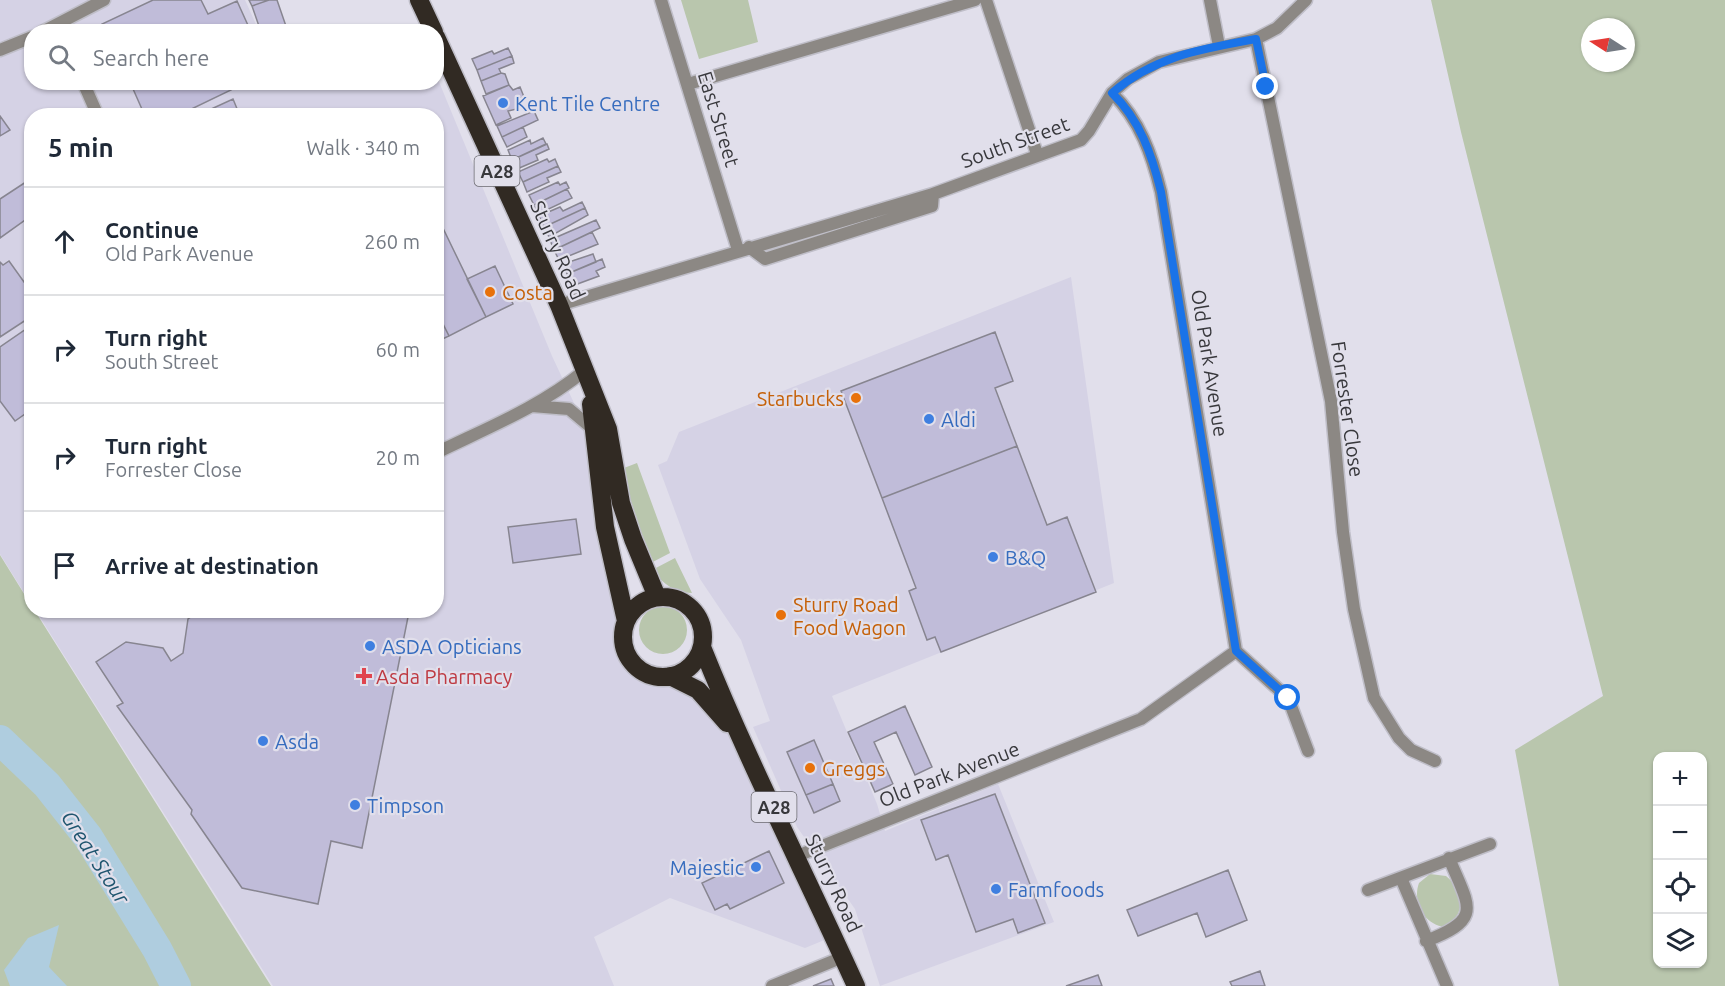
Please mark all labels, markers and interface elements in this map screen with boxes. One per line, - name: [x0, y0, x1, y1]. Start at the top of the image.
- north arrow: [1581, 18, 1635, 72]
- search box: [24, 24, 444, 90]
- icon: search: [45, 41, 78, 74]
- text: Search here: [93, 45, 209, 70]
- street label: East Street: [694, 69, 744, 170]
- route end: [1252, 73, 1278, 99]
- place label: Kent Tile Centre: [515, 92, 660, 115]
- marker: Kent Tile Centre: [496, 96, 510, 110]
- street label: South Street: [958, 112, 1072, 172]
- text: 5 min: [48, 133, 114, 162]
- text: Walk · 340 m: [307, 136, 420, 159]
- road number: A28: [474, 156, 520, 186]
- street label: Sturry Road: [526, 197, 590, 303]
- text: Continue: [105, 217, 199, 242]
- icon: ahead: [48, 225, 81, 258]
- text: 260 m: [364, 230, 420, 253]
- text: Old Park Avenue: [105, 242, 254, 265]
- place label: Costa: [502, 281, 553, 304]
- marker: Costa: [483, 285, 497, 299]
- street label: Old Park Avenue: [1187, 288, 1233, 438]
- text: Turn right: [105, 325, 207, 350]
- icon: right: [48, 333, 81, 366]
- text: 60 m: [376, 338, 420, 361]
- street label: Forrester Close: [1327, 340, 1369, 478]
- text: South Street: [105, 350, 218, 373]
- place label: Starbucks: [757, 387, 844, 410]
- marker: Starbucks: [849, 391, 863, 405]
- place label: Aldi: [941, 408, 976, 431]
- marker: Aldi: [922, 412, 936, 426]
- text: Turn right: [105, 433, 207, 458]
- icon: right: [48, 441, 81, 474]
- text: 20 m: [376, 446, 420, 469]
- text: Forrester Close: [105, 458, 242, 481]
- place label: B&Q: [1005, 546, 1046, 569]
- icon: arrive: [48, 549, 81, 582]
- marker: B&Q: [986, 550, 1000, 564]
- text: Arrive at destination: [105, 553, 319, 578]
- place label: Sturry Road Food Wagon: [793, 593, 906, 639]
- marker: Sturry Road Food Wagon: [774, 608, 788, 622]
- place label: ASDA Opticians: [382, 635, 522, 658]
- marker: ASDA Opticians: [363, 639, 377, 653]
- place label: Asda Pharmacy: [376, 665, 513, 688]
- marker: Asda Pharmacy: [357, 669, 371, 683]
- route start: [1274, 684, 1300, 710]
- place label: Asda: [275, 730, 319, 753]
- marker: Asda: [256, 734, 270, 748]
- street label: Old Park Avenue: [875, 737, 1023, 811]
- map controls: [1653, 752, 1707, 968]
- button: +: [1653, 752, 1707, 806]
- place label: Greggs: [822, 757, 886, 780]
- marker: Greggs: [803, 761, 817, 775]
- road number: A28: [752, 792, 796, 822]
- place label: Timpson: [367, 794, 444, 817]
- marker: Timpson: [348, 798, 362, 812]
- water label: Great Stour: [57, 806, 136, 909]
- button: −: [1653, 806, 1707, 860]
- street label: Sturry Road: [801, 830, 867, 936]
- place label: Majestic: [670, 856, 744, 879]
- marker: Majestic: [749, 860, 763, 874]
- button: locate: [1653, 860, 1707, 914]
- place label: Farmfoods: [1008, 878, 1104, 901]
- marker: Farmfoods: [989, 882, 1003, 896]
- button: layers: [1653, 914, 1707, 968]

